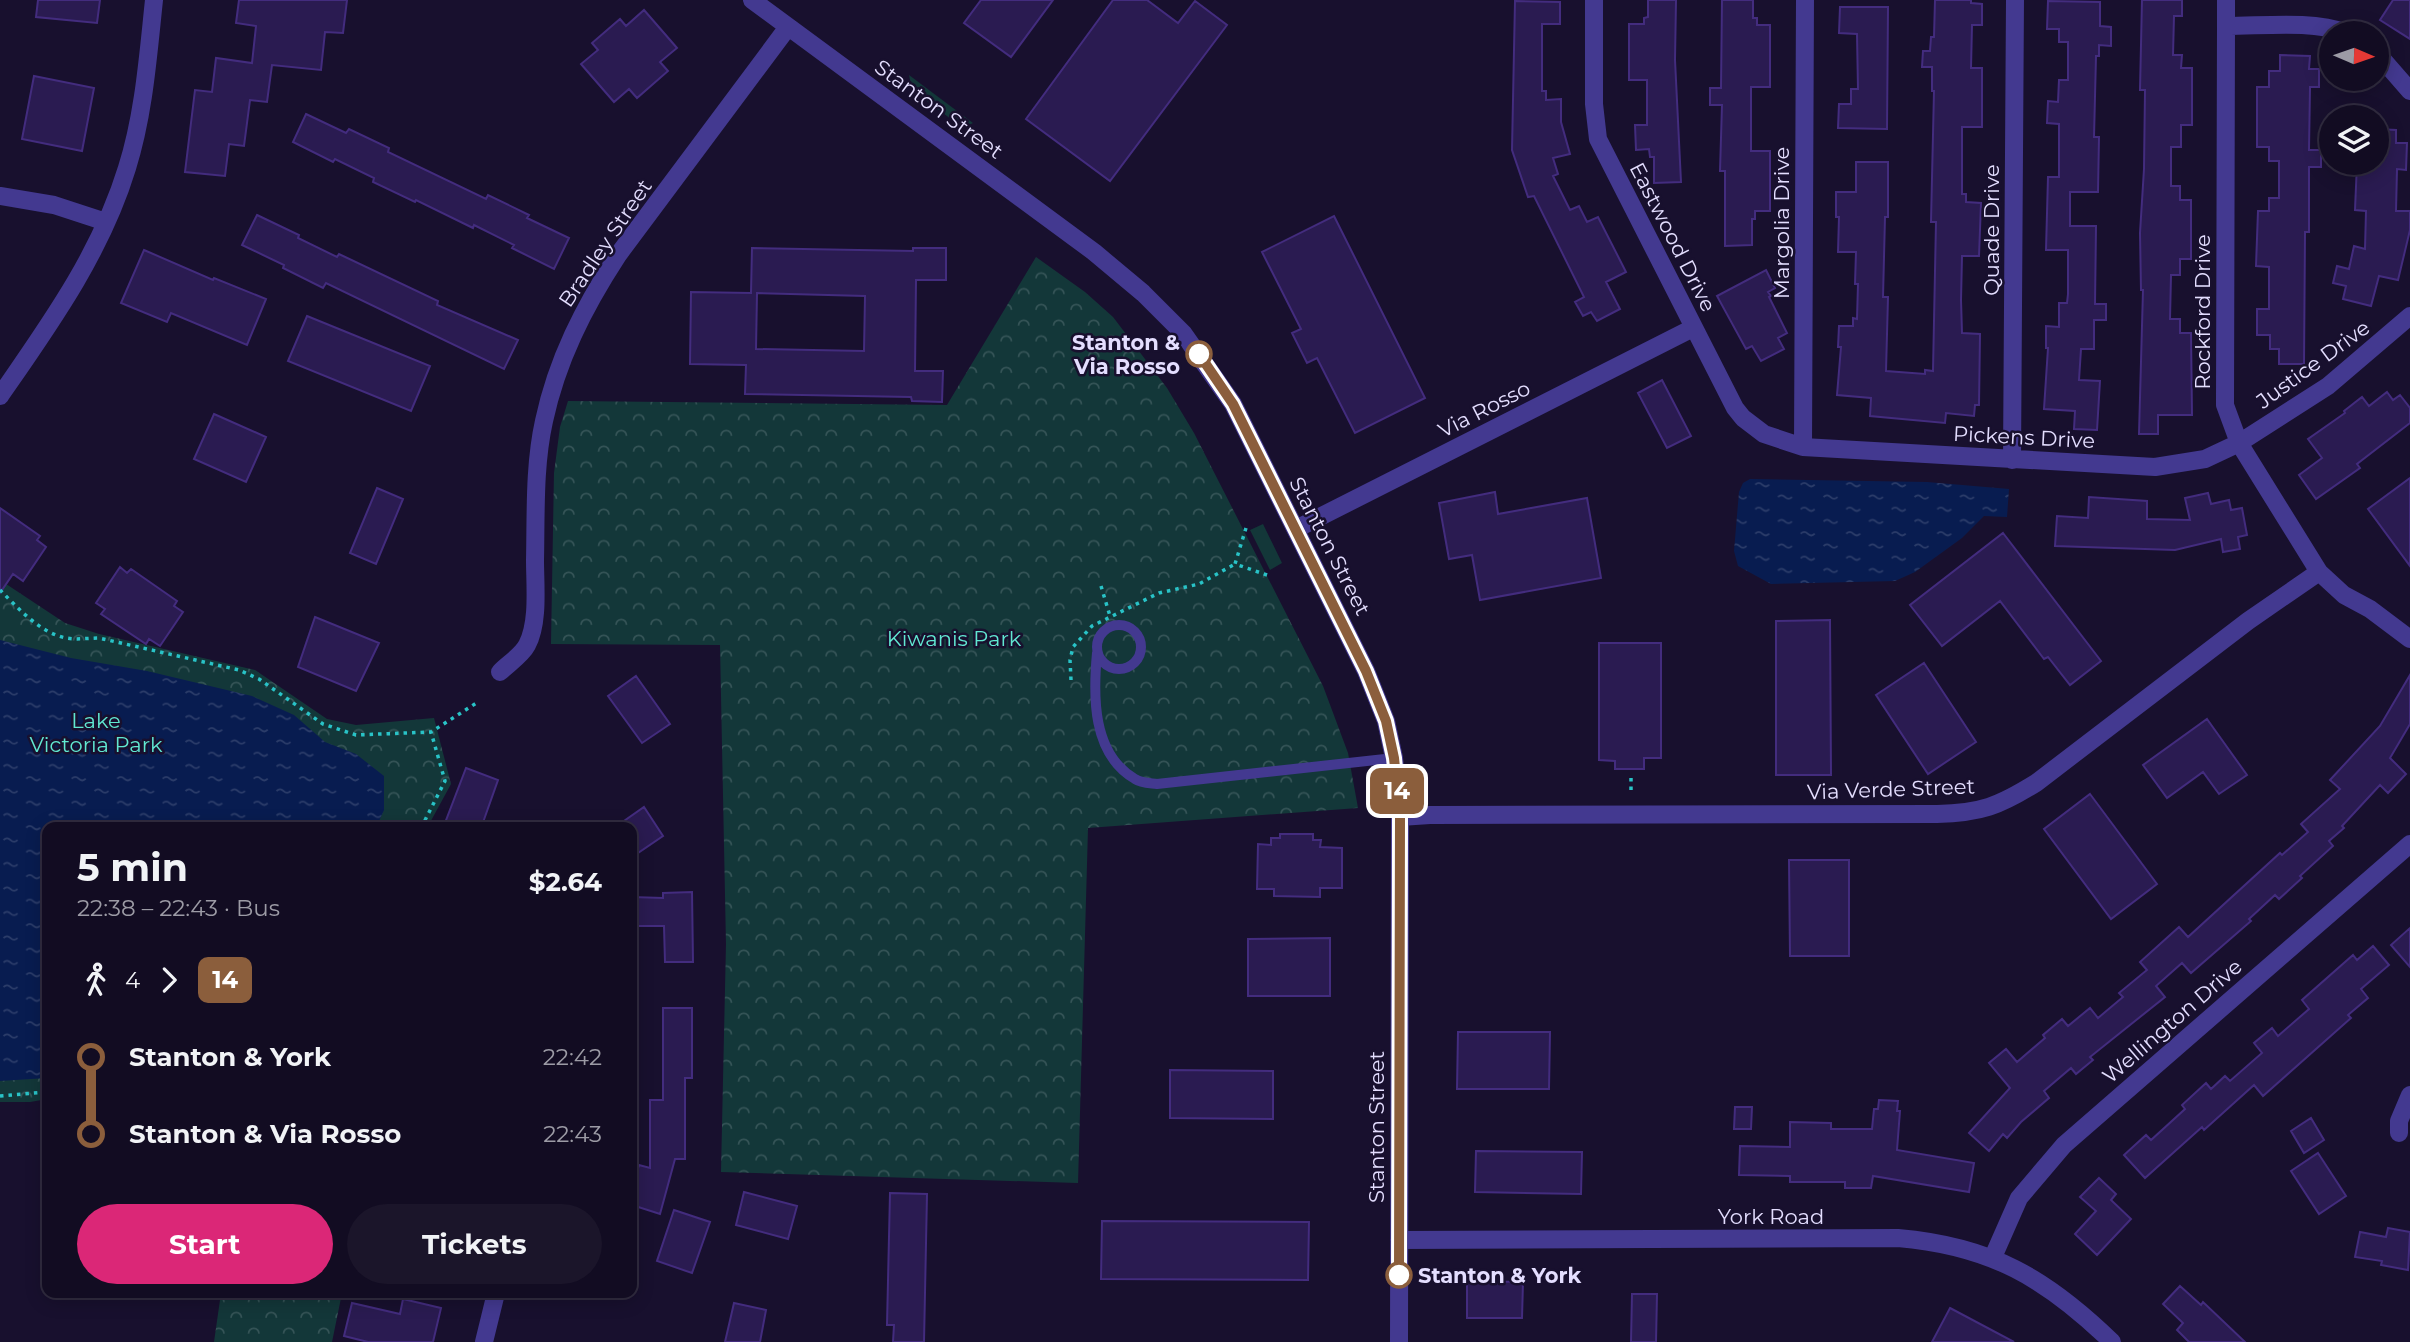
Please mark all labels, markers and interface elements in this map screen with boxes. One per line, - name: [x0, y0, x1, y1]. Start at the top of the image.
- north arrow: [2319, 21, 2389, 91]
- map controls: [2319, 21, 2389, 175]
- street label: Stanton Street: [870, 54, 1008, 164]
- button: layers: [2319, 105, 2389, 175]
- street label: Margolia Drive: [1769, 147, 1794, 299]
- street label: Eastwood Drive: [1625, 158, 1721, 316]
- street label: Quade Drive: [1979, 164, 2004, 296]
- street label: Bradley Street: [553, 174, 657, 312]
- street label: Rockford Drive: [2190, 234, 2215, 390]
- street label: Justice Drive: [2251, 315, 2375, 414]
- place label: Stanton & Via Rosso: [1072, 330, 1180, 379]
- marker: Stanton & Via Rosso: [1186, 341, 1212, 367]
- street label: Via Rosso: [1434, 375, 1534, 443]
- street label: Pickens Drive: [1952, 421, 2096, 453]
- street label: Stanton Street: [1284, 473, 1376, 619]
- park label: Kiwanis Park: [887, 626, 1022, 651]
- park label: Lake Victoria Park: [30, 708, 163, 757]
- line badge: 14: [1366, 768, 1428, 814]
- street label: Via Verde Street: [1807, 774, 1975, 804]
- text: 14: [1384, 776, 1410, 805]
- text: 5 min: [77, 844, 188, 891]
- text: $2.64: [529, 866, 602, 898]
- text: 22:38 – 22:43 · Bus: [77, 894, 280, 922]
- street label: Wellington Drive: [2097, 954, 2247, 1088]
- icon: walk: [77, 961, 115, 999]
- icon: forward: [150, 961, 188, 999]
- text: 14: [212, 965, 238, 994]
- text: 4: [125, 966, 140, 994]
- text: Stanton & York: [129, 1041, 331, 1073]
- text: 22:42: [543, 1043, 602, 1071]
- street label: Stanton Street: [1364, 1051, 1389, 1203]
- text: Stanton & Via Rosso: [129, 1118, 401, 1150]
- text: 22:43: [543, 1120, 602, 1148]
- button: Start: [77, 1204, 333, 1284]
- button: Tickets: [347, 1204, 602, 1284]
- street label: York Road: [1718, 1204, 1824, 1229]
- marker: Stanton & York: [1386, 1262, 1412, 1288]
- place label: Stanton & York: [1418, 1263, 1582, 1288]

